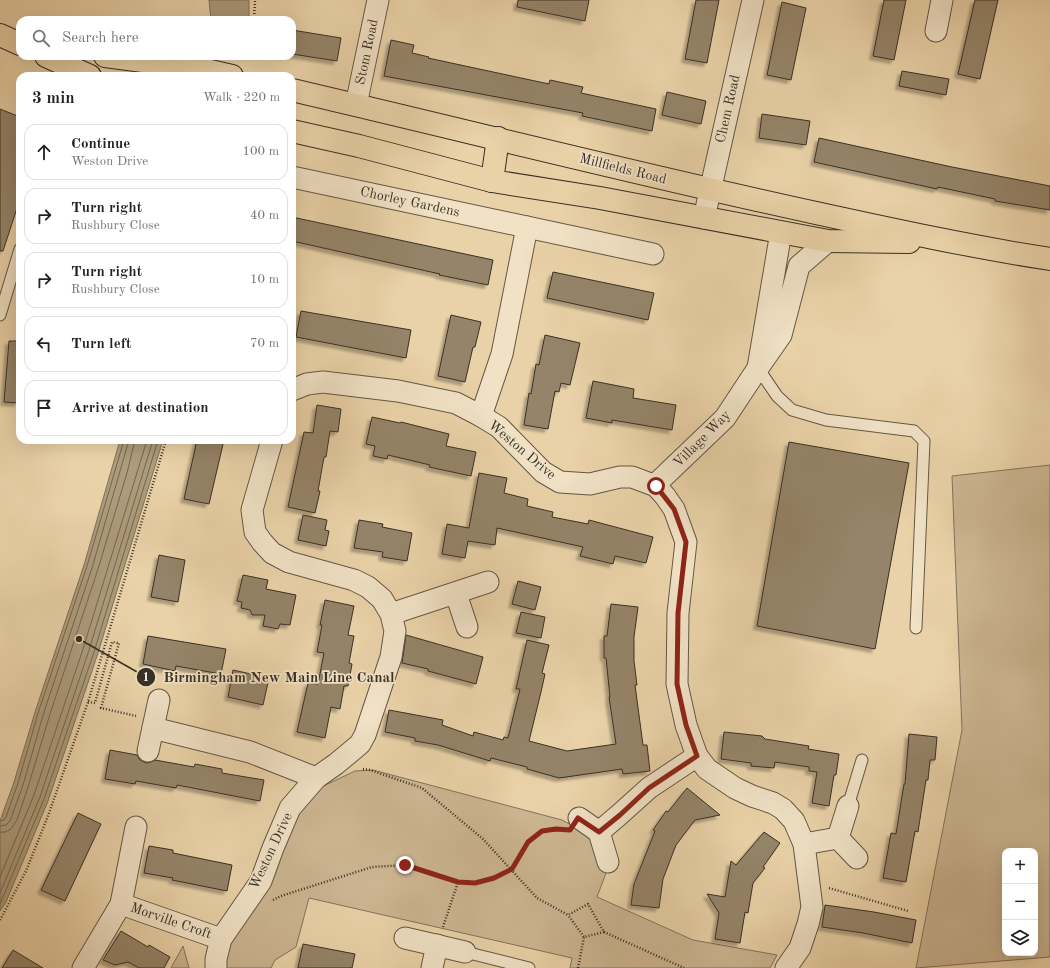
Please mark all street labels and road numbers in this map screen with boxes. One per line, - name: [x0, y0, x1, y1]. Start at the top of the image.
- street label: Stom Road: [353, 18, 381, 86]
- street label: Chem Road: [713, 73, 743, 145]
- street label: Millfields Road: [578, 151, 668, 187]
- street label: Chorley Gardens: [359, 185, 461, 219]
- street label: Village Way: [671, 407, 734, 470]
- street label: Weston Drive: [486, 418, 558, 482]
- street label: Weston Drive: [247, 810, 295, 892]
- street label: Morville Croft: [128, 901, 214, 942]

